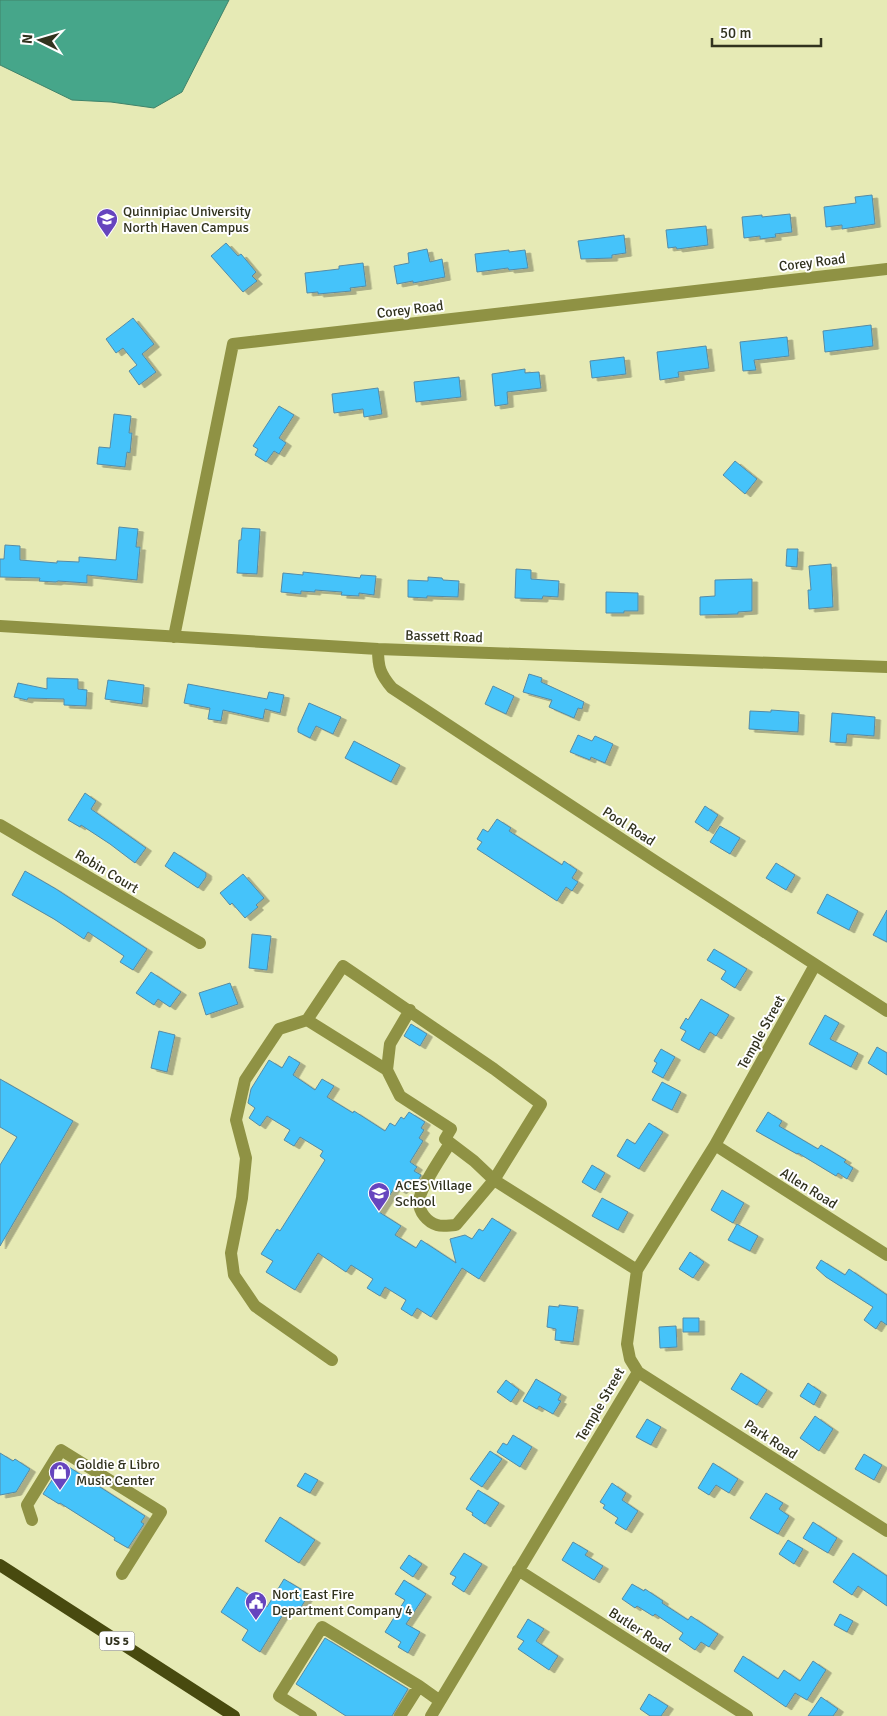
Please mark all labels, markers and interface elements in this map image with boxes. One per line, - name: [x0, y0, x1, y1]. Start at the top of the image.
- north arrow: [15, 15, 65, 65]
- scale bar: [712, 15, 821, 47]
- text: 50 m: [720, 24, 751, 42]
- text: N: [19, 33, 36, 45]
- place label: Quinnipiac University North Haven Campus: [123, 203, 251, 236]
- school or university icon: Quinnipiac University North Haven Campus: [95, 207, 119, 238]
- street label: Corey Road: [778, 250, 846, 275]
- street label: Corey Road: [376, 297, 444, 322]
- street label: Bassett Road: [405, 627, 483, 646]
- street label: Pool Road: [599, 803, 658, 850]
- street label: Robin Court: [72, 846, 142, 897]
- street label: Temple Street: [734, 992, 789, 1072]
- street label: Allen Road: [777, 1164, 840, 1213]
- place label: ACES Village School: [395, 1177, 472, 1210]
- school or university icon: ACES Village School: [367, 1181, 391, 1212]
- street label: Temple Street: [573, 1364, 628, 1444]
- street label: Park Road: [741, 1416, 800, 1463]
- place label: Goldie & Libro Music Center: [76, 1456, 160, 1489]
- shop icon: Goldie & Libro Music Center: [48, 1460, 72, 1491]
- place label: Nort East Fire Department Company 4: [272, 1586, 413, 1619]
- public building icon: Nort East Fire Department Company 4: [244, 1590, 268, 1621]
- street label: Butler Road: [606, 1604, 674, 1657]
- road number: US 5: [100, 1632, 134, 1650]

